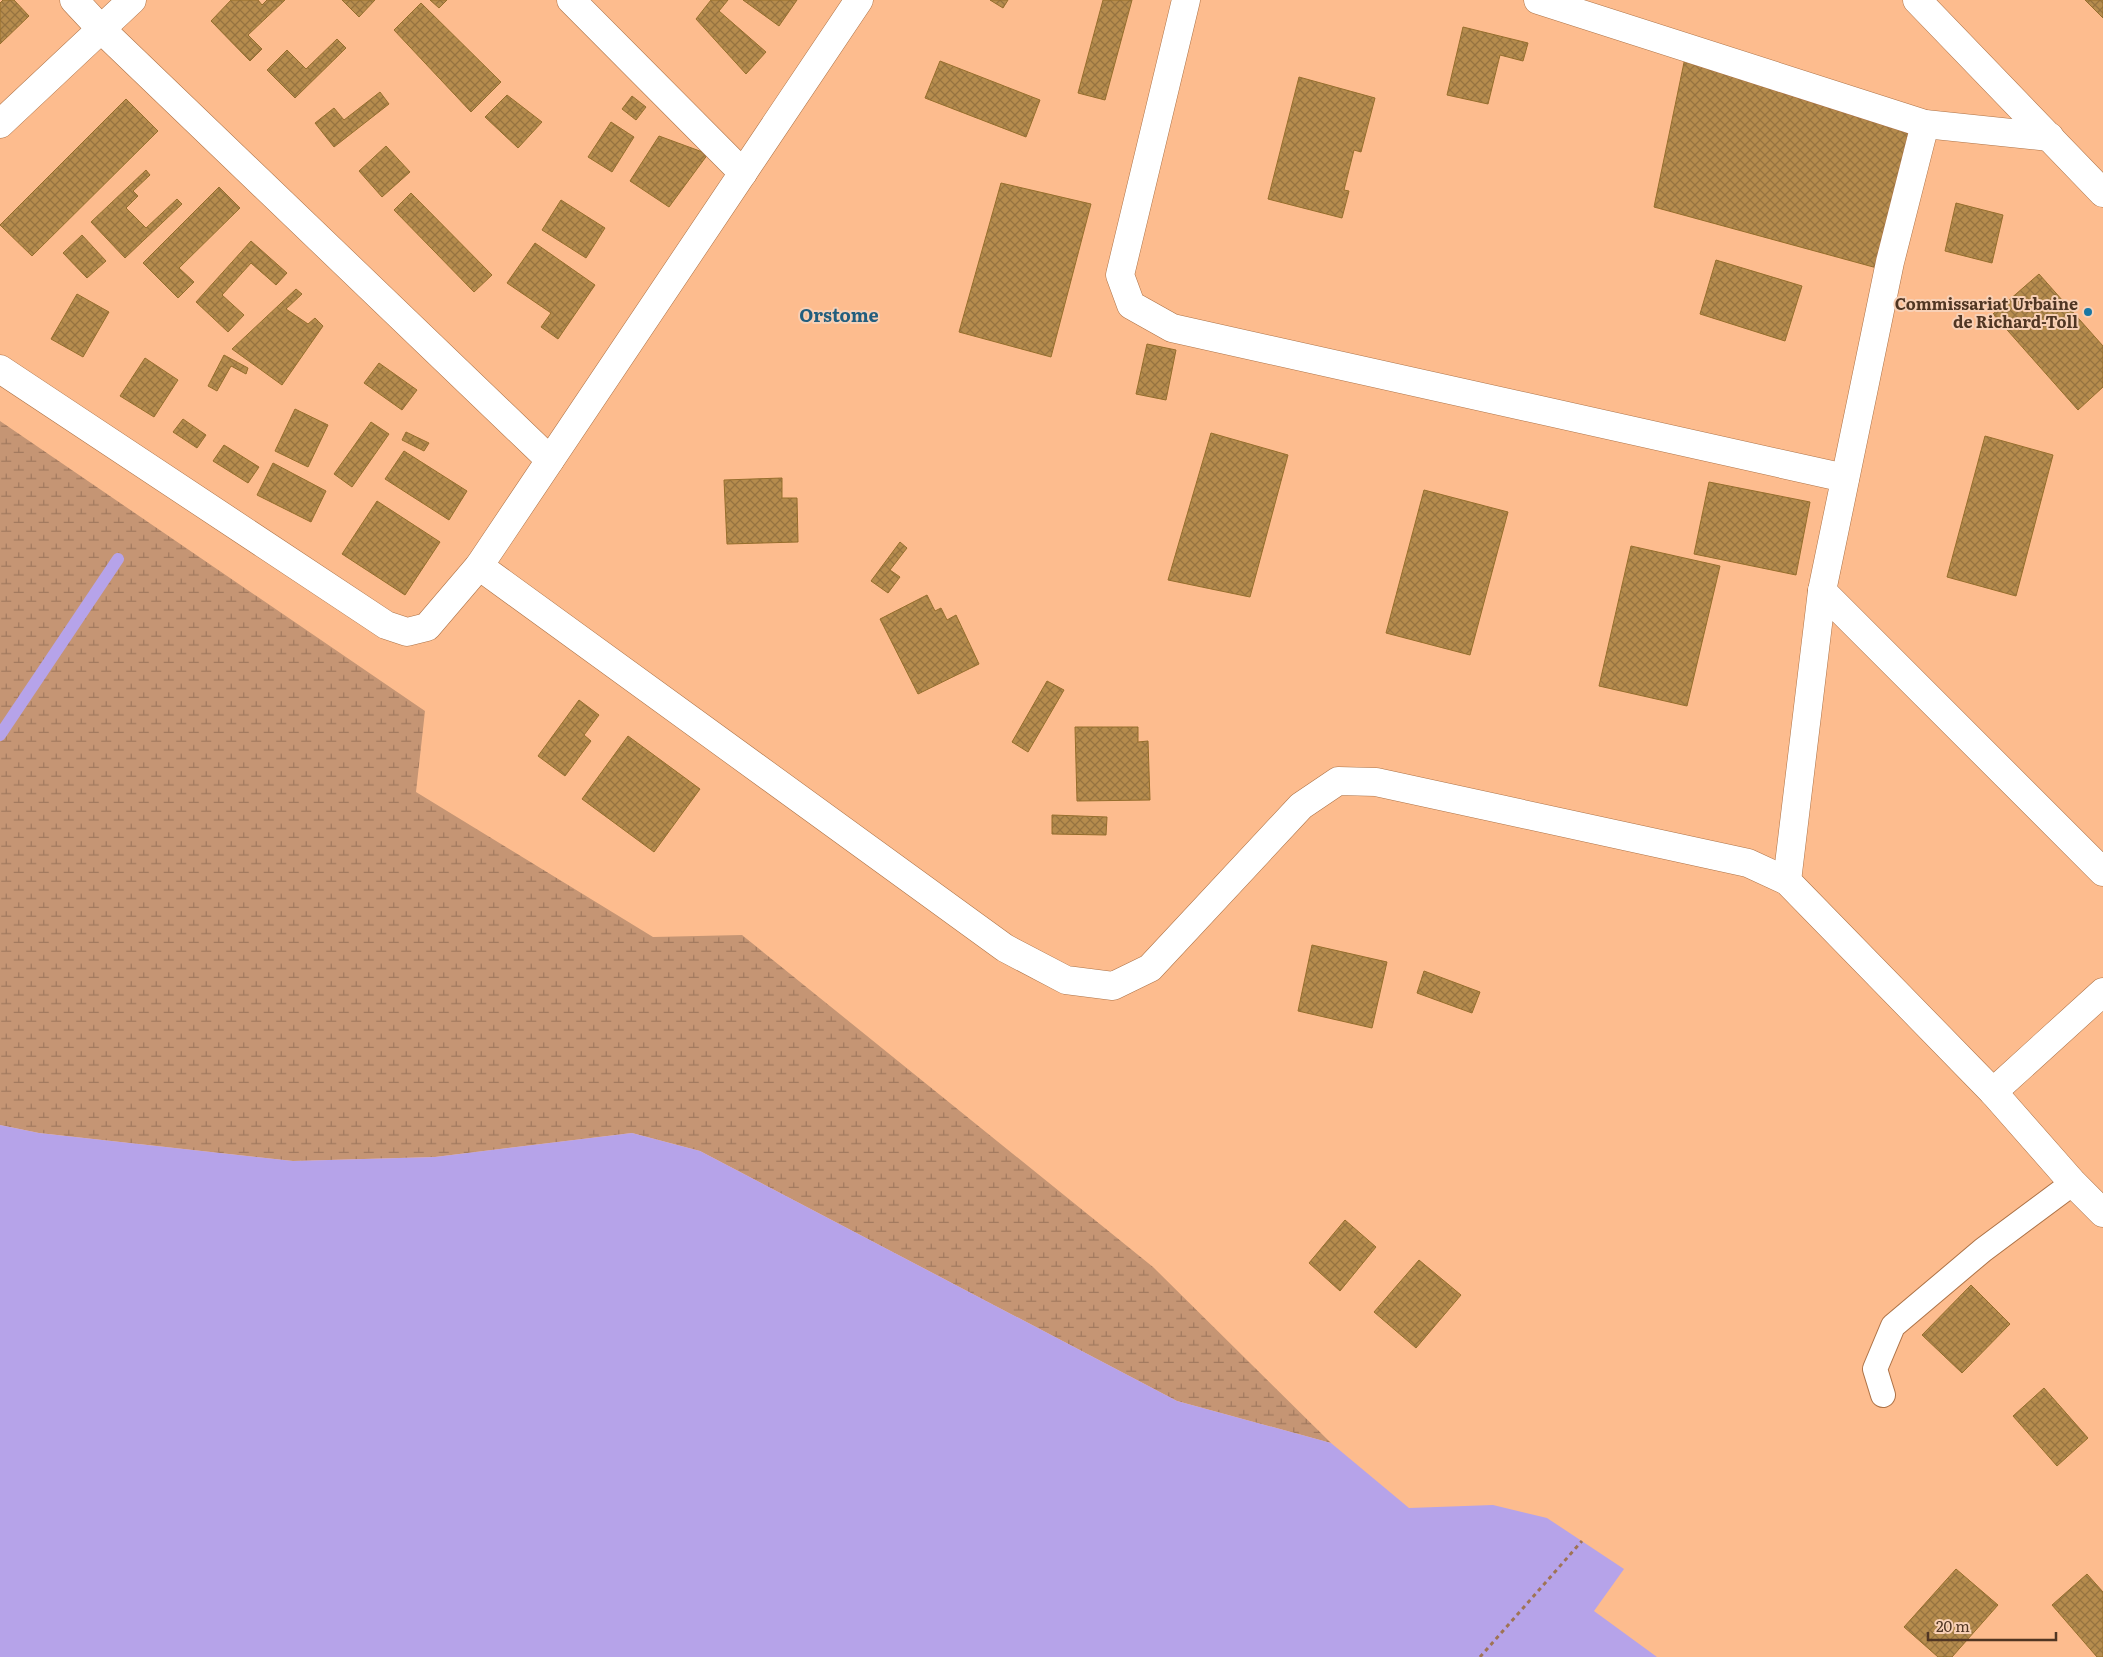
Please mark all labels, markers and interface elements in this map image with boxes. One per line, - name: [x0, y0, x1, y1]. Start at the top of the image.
- place label: Commissariat Urbaine de Richard-Toll: [1895, 291, 2078, 333]
- district label: Orstome: [799, 301, 879, 328]
- marker: Commissariat Urbaine de Richard-Toll: [2082, 306, 2094, 318]
- scale bar: [1928, 1610, 2056, 1642]
- text: 20 m: [1936, 1614, 1970, 1637]

